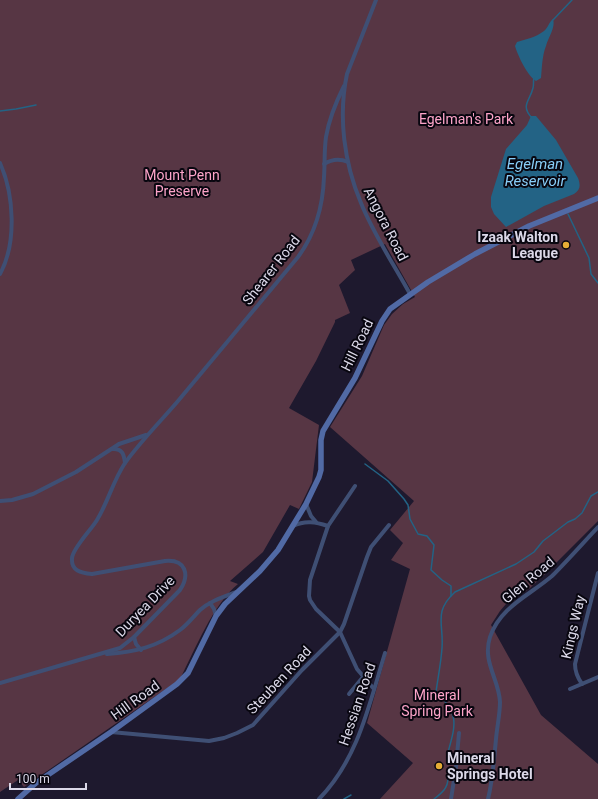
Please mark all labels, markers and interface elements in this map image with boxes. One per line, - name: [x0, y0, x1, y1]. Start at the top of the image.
- park label: Egelman's Park: [419, 111, 514, 127]
- water label: Egelman Reservoir: [505, 155, 566, 190]
- park label: Mount Penn Preserve: [144, 167, 220, 199]
- street label: Angora Road: [361, 185, 411, 263]
- place label: Izaak Walton League: [477, 229, 558, 261]
- street label: Shearer Road: [239, 232, 303, 308]
- marker: Izaak Walton League: [561, 240, 571, 250]
- street label: Hill Road: [338, 316, 376, 374]
- street label: Glen Road: [498, 553, 558, 607]
- street label: Duryea Drive: [112, 572, 178, 640]
- street label: Kings Way: [558, 593, 588, 660]
- street label: Steuben Road: [244, 643, 314, 717]
- street label: Hessian Road: [335, 661, 379, 747]
- street label: Hill Road: [108, 677, 162, 723]
- park label: Mineral Spring Park: [401, 687, 474, 719]
- place label: Mineral Springs Hotel: [447, 750, 533, 782]
- marker: Mineral Springs Hotel: [434, 761, 444, 771]
- scale bar: [10, 765, 86, 791]
- text: 100 m: [16, 772, 50, 786]

